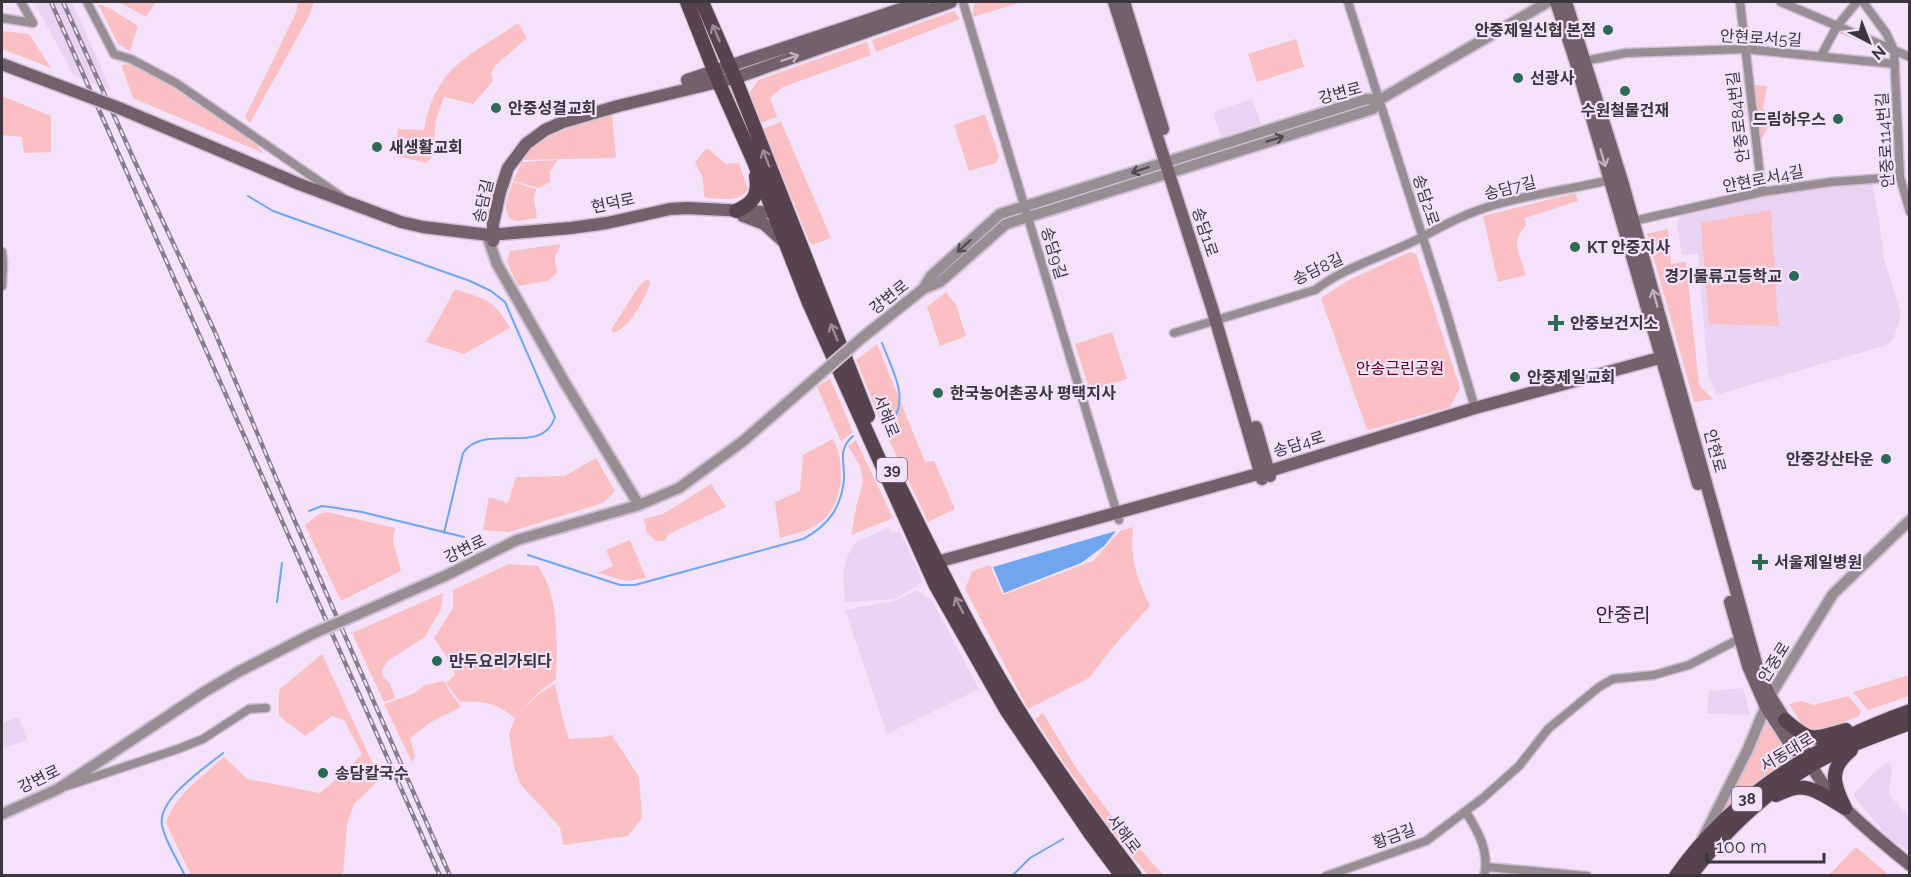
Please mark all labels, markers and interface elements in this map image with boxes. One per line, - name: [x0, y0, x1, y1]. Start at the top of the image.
- north arrow: [1839, 12, 1899, 72]
- place label: 안중제일신협 본점: [1474, 21, 1596, 40]
- marker: 안중제일신협 본점: [1601, 23, 1615, 37]
- one-way arrow: [709, 25, 721, 43]
- street label: 안현로서5길: [1719, 26, 1803, 50]
- text: N: [1868, 42, 1890, 64]
- one-way arrow: [780, 52, 799, 63]
- place label: 선광사: [1530, 69, 1574, 88]
- street label: 안중로84번길: [1723, 70, 1753, 164]
- marker: 선광사: [1511, 71, 1525, 85]
- street label: 강변로: [1316, 78, 1364, 108]
- marker: 수원철물건재: [1618, 84, 1632, 98]
- street label: 안중로114번길: [1872, 91, 1898, 189]
- place label: 안중성결교회: [508, 99, 596, 118]
- marker: 안중성결교회: [489, 101, 503, 115]
- place label: 수원철물건재: [1581, 101, 1669, 120]
- place label: 드림하우스: [1752, 110, 1826, 129]
- marker: 드림하우스: [1831, 112, 1845, 126]
- one-way arrow: [1265, 133, 1284, 144]
- place label: 새생활교회: [389, 138, 463, 157]
- marker: 새생활교회: [370, 140, 384, 154]
- one-way arrow: [1598, 148, 1610, 167]
- one-way arrow: [760, 149, 771, 168]
- street label: 안현로서4길: [1721, 162, 1805, 196]
- one-way arrow: [1131, 165, 1150, 176]
- street label: 송담2로: [1409, 172, 1443, 228]
- street label: 송담7길: [1482, 172, 1538, 204]
- street label: 송담길: [469, 177, 497, 225]
- street label: 현덕로: [589, 189, 637, 217]
- street label: 송담1로: [1188, 205, 1222, 259]
- street label: 송담9길: [1037, 225, 1071, 281]
- place label: KT 안중지사: [1587, 238, 1670, 257]
- one-way arrow: [957, 239, 972, 253]
- marker: KT 안중지사: [1568, 240, 1582, 254]
- street label: 송담8길: [1290, 249, 1346, 289]
- place label: 경기물류고등학교: [1664, 267, 1782, 286]
- marker: 경기물류고등학교: [1787, 269, 1801, 283]
- street label: 강변로: [866, 276, 912, 318]
- one-way arrow: [1648, 289, 1660, 308]
- marker: 안중보건지소: [1547, 314, 1565, 332]
- place label: 안중보건지소: [1570, 314, 1659, 333]
- one-way arrow: [828, 324, 839, 342]
- park label: 안송근린공원: [1356, 359, 1444, 378]
- place label: 안중제일교회: [1527, 368, 1615, 387]
- marker: 안중제일교회: [1508, 370, 1522, 384]
- place label: 한국농어촌공사 평택지사: [950, 384, 1116, 403]
- marker: 한국농어촌공사 평택지사: [931, 386, 945, 400]
- street label: 서해로: [869, 392, 903, 440]
- street label: 송담4로: [1271, 427, 1327, 461]
- street label: 안현로: [1700, 427, 1730, 475]
- place label: 안중강산타운: [1786, 450, 1874, 469]
- marker: 안중강산타운: [1879, 452, 1893, 466]
- road number: 39: [877, 458, 907, 482]
- street label: 강변로: [441, 531, 489, 567]
- marker: 서울제일병원: [1751, 553, 1769, 571]
- place label: 서울제일병원: [1774, 553, 1862, 572]
- one-way arrow: [953, 596, 964, 614]
- district label: 안중리: [1595, 603, 1651, 627]
- street label: 안중로: [1754, 638, 1794, 686]
- place label: 만두요리가되다: [449, 652, 552, 671]
- marker: 만두요리가되다: [430, 654, 444, 668]
- street label: 서동대로: [1757, 729, 1817, 775]
- street label: 강변로: [15, 761, 63, 797]
- place label: 송담칼국수: [335, 764, 409, 783]
- marker: 송담칼국수: [316, 766, 330, 780]
- road number: 38: [1732, 787, 1762, 811]
- street label: 서해로: [1103, 811, 1145, 858]
- street label: 황금길: [1370, 820, 1418, 852]
- scale bar: [1707, 826, 1824, 864]
- text: 100 m: [1716, 836, 1767, 857]

